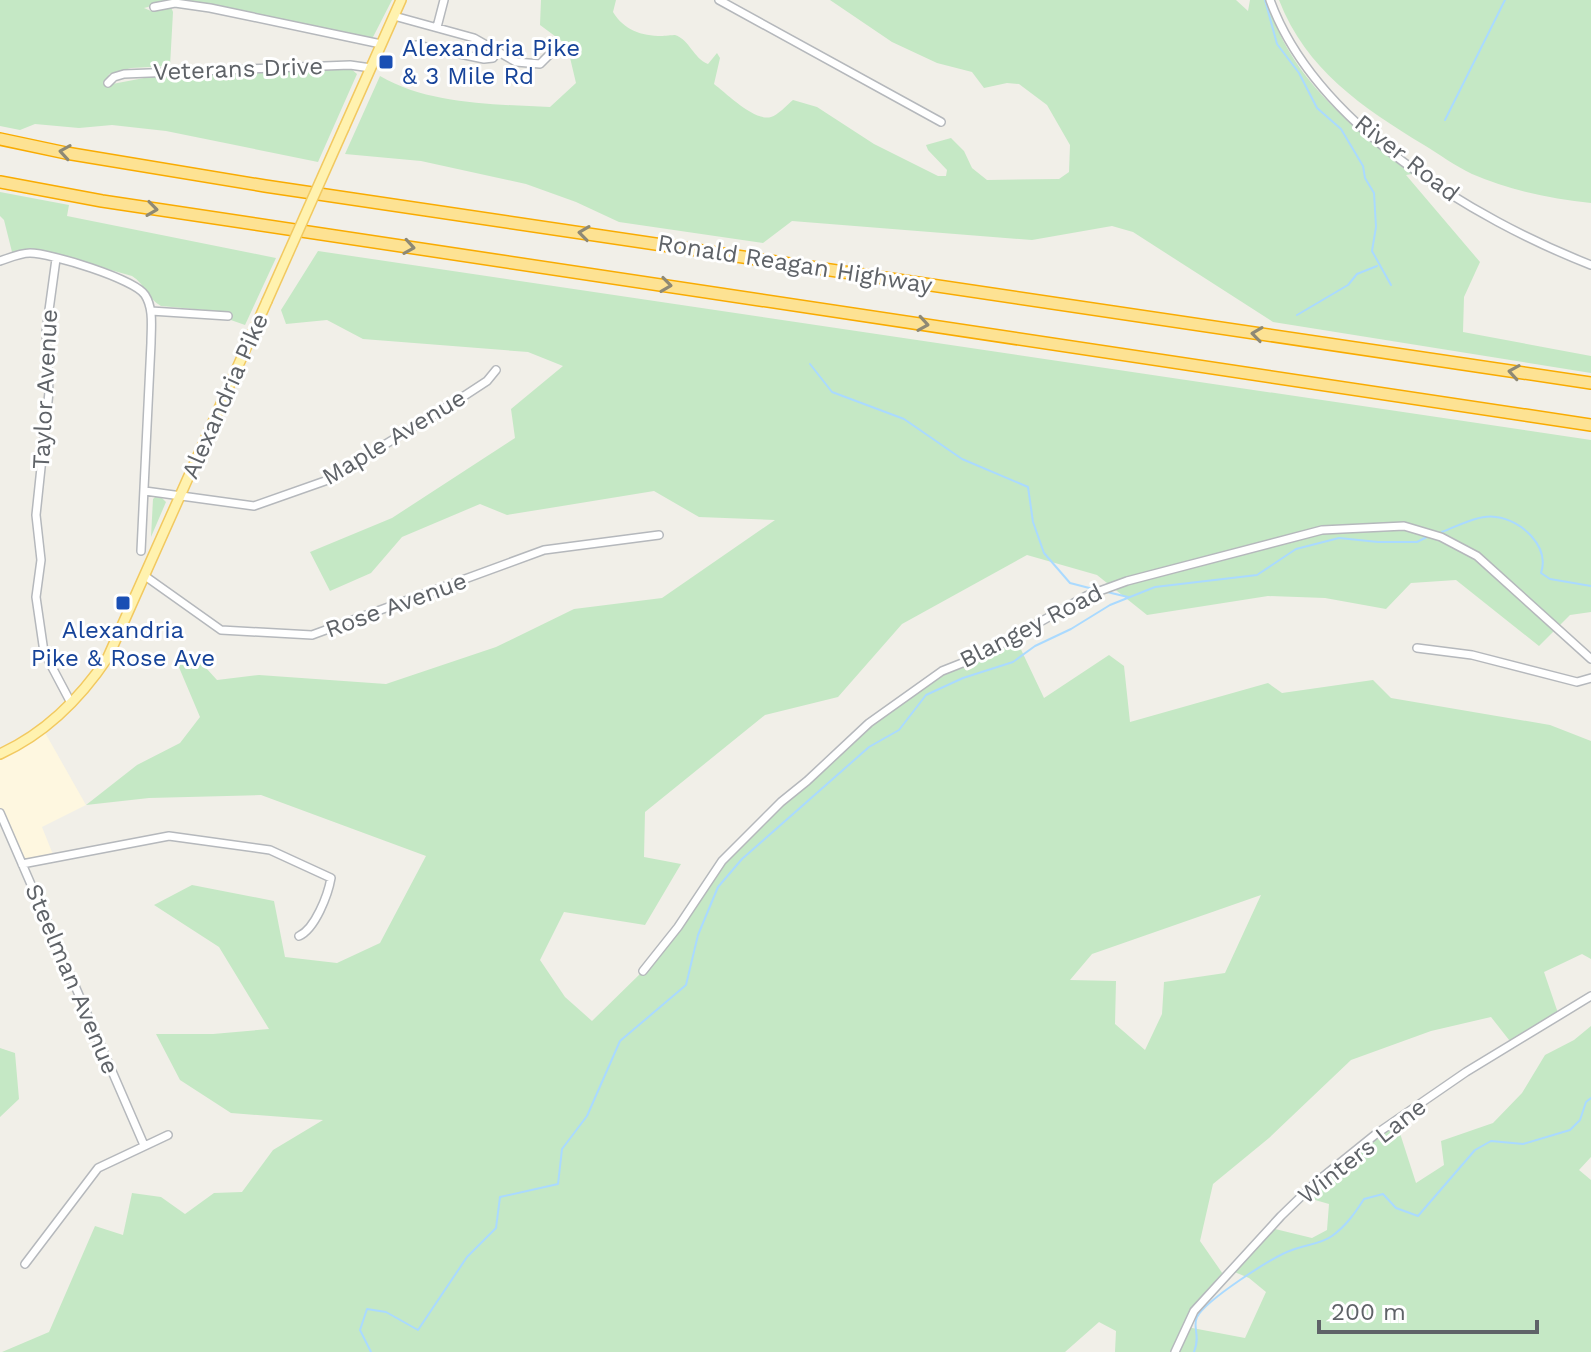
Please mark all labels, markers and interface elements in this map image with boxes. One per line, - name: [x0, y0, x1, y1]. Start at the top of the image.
- place label: Alexandria Pike & 3 Mile Rd: [402, 34, 580, 90]
- street label: Veterans Drive: [152, 52, 324, 86]
- marker: Alexandria Pike & 3 Mile Rd: [377, 53, 395, 71]
- street label: River Road: [1349, 109, 1465, 207]
- one-way arrow: [58, 145, 72, 162]
- one-way arrow: [145, 200, 159, 217]
- one-way arrow: [577, 225, 591, 242]
- street label: Ronald Reagan Highway: [656, 228, 935, 300]
- one-way arrow: [402, 238, 416, 255]
- one-way arrow: [659, 276, 673, 293]
- street label: Taylor Avenue: [27, 308, 63, 470]
- street label: Alexandria Pike: [176, 309, 274, 483]
- one-way arrow: [917, 315, 930, 332]
- one-way arrow: [1250, 326, 1264, 343]
- one-way arrow: [1507, 364, 1521, 381]
- street label: Maple Avenue: [317, 383, 471, 491]
- street label: Rose Avenue: [321, 566, 471, 644]
- street label: Blangey Road: [955, 578, 1107, 674]
- marker: Alexandria Pike & Rose Ave: [114, 594, 132, 612]
- place label: Alexandria Pike & Rose Ave: [31, 616, 215, 672]
- street label: Steelman Avenue: [19, 880, 125, 1078]
- street label: Winters Lane: [1292, 1092, 1432, 1210]
- scale bar: [1319, 1284, 1537, 1334]
- text: 200 m: [1331, 1298, 1406, 1326]

